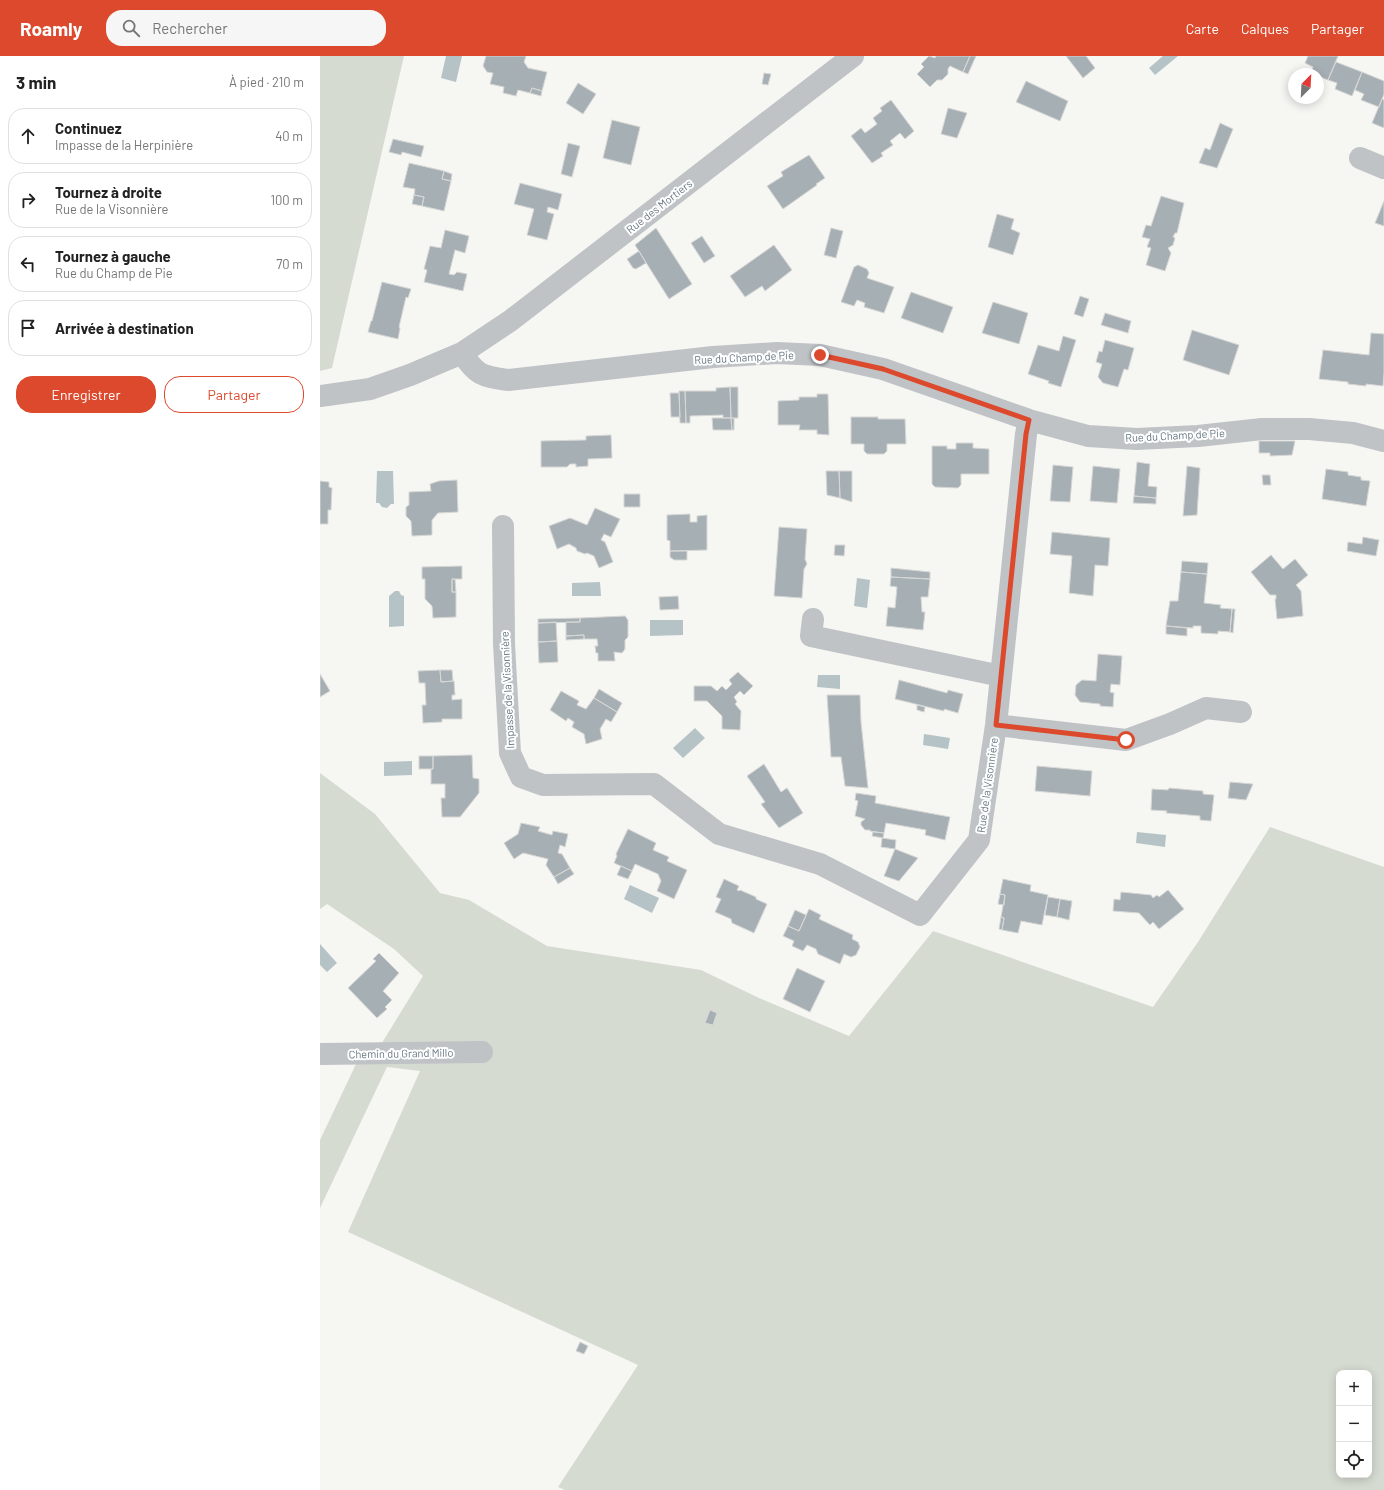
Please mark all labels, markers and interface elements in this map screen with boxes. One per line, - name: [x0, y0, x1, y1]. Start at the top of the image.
- search box: [106, 10, 386, 46]
- text: Roamly: [20, 17, 82, 40]
- icon: search: [120, 17, 142, 39]
- text: Rechercher: [152, 19, 228, 37]
- text: Carte: [1186, 20, 1219, 37]
- text: Calques: [1241, 20, 1289, 37]
- text: Partager: [1311, 20, 1364, 37]
- north arrow: [1288, 68, 1324, 104]
- text: 3 min: [16, 72, 56, 92]
- text: À pied · 210 m: [229, 74, 304, 90]
- text: Continuez: [55, 119, 122, 137]
- icon: ahead: [17, 125, 39, 147]
- text: 40 m: [275, 128, 303, 144]
- text: Impasse de la Herpinière: [55, 137, 193, 153]
- street label: Rue des Mortiers: [624, 176, 694, 236]
- text: Tournez à droite: [55, 183, 162, 201]
- icon: right: [17, 189, 39, 211]
- text: 100 m: [270, 192, 303, 208]
- text: Rue de la Visonnière: [55, 201, 168, 217]
- text: Tournez à gauche: [55, 247, 171, 265]
- icon: left: [17, 253, 39, 275]
- text: 70 m: [276, 256, 303, 272]
- text: Rue du Champ de Pie: [55, 265, 173, 281]
- icon: arrive: [17, 317, 39, 339]
- text: Arrivée à destination: [55, 319, 194, 337]
- route end: [811, 346, 829, 364]
- street label: Rue du Champ de Pie: [694, 348, 794, 366]
- button: Enregistrer: [16, 376, 156, 413]
- button: Partager: [164, 376, 304, 413]
- street label: Rue du Champ de Pie: [1125, 426, 1225, 444]
- street label: Impasse de la Visonnière: [497, 631, 517, 749]
- route start: [1117, 731, 1135, 749]
- street label: Rue de la Visonnière: [974, 736, 1000, 833]
- street label: Chemin du Grand Millo: [349, 1046, 453, 1060]
- map controls: [1336, 1370, 1372, 1478]
- button: +: [1336, 1370, 1372, 1406]
- button: −: [1336, 1406, 1372, 1442]
- button: locate: [1336, 1442, 1372, 1478]

